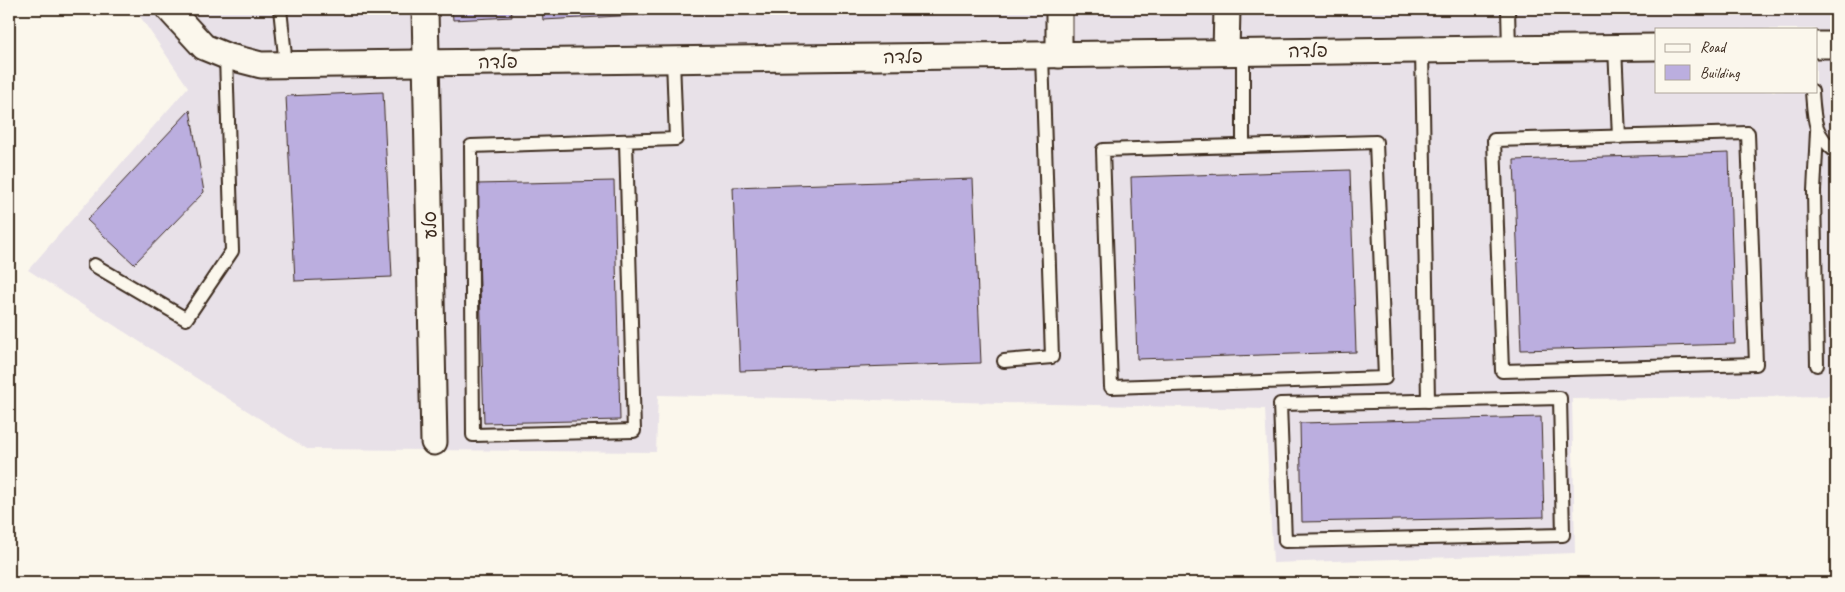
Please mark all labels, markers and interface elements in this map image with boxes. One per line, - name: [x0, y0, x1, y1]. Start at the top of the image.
- legend: [1655, 28, 1818, 92]
- text: Road: [1700, 38, 1727, 57]
- street label: פלדה: [1288, 40, 1328, 62]
- street label: פלדה: [883, 46, 923, 68]
- street label: פלדה: [478, 51, 518, 73]
- text: Building: [1700, 64, 1740, 83]
- street label: סלע: [419, 211, 441, 239]

